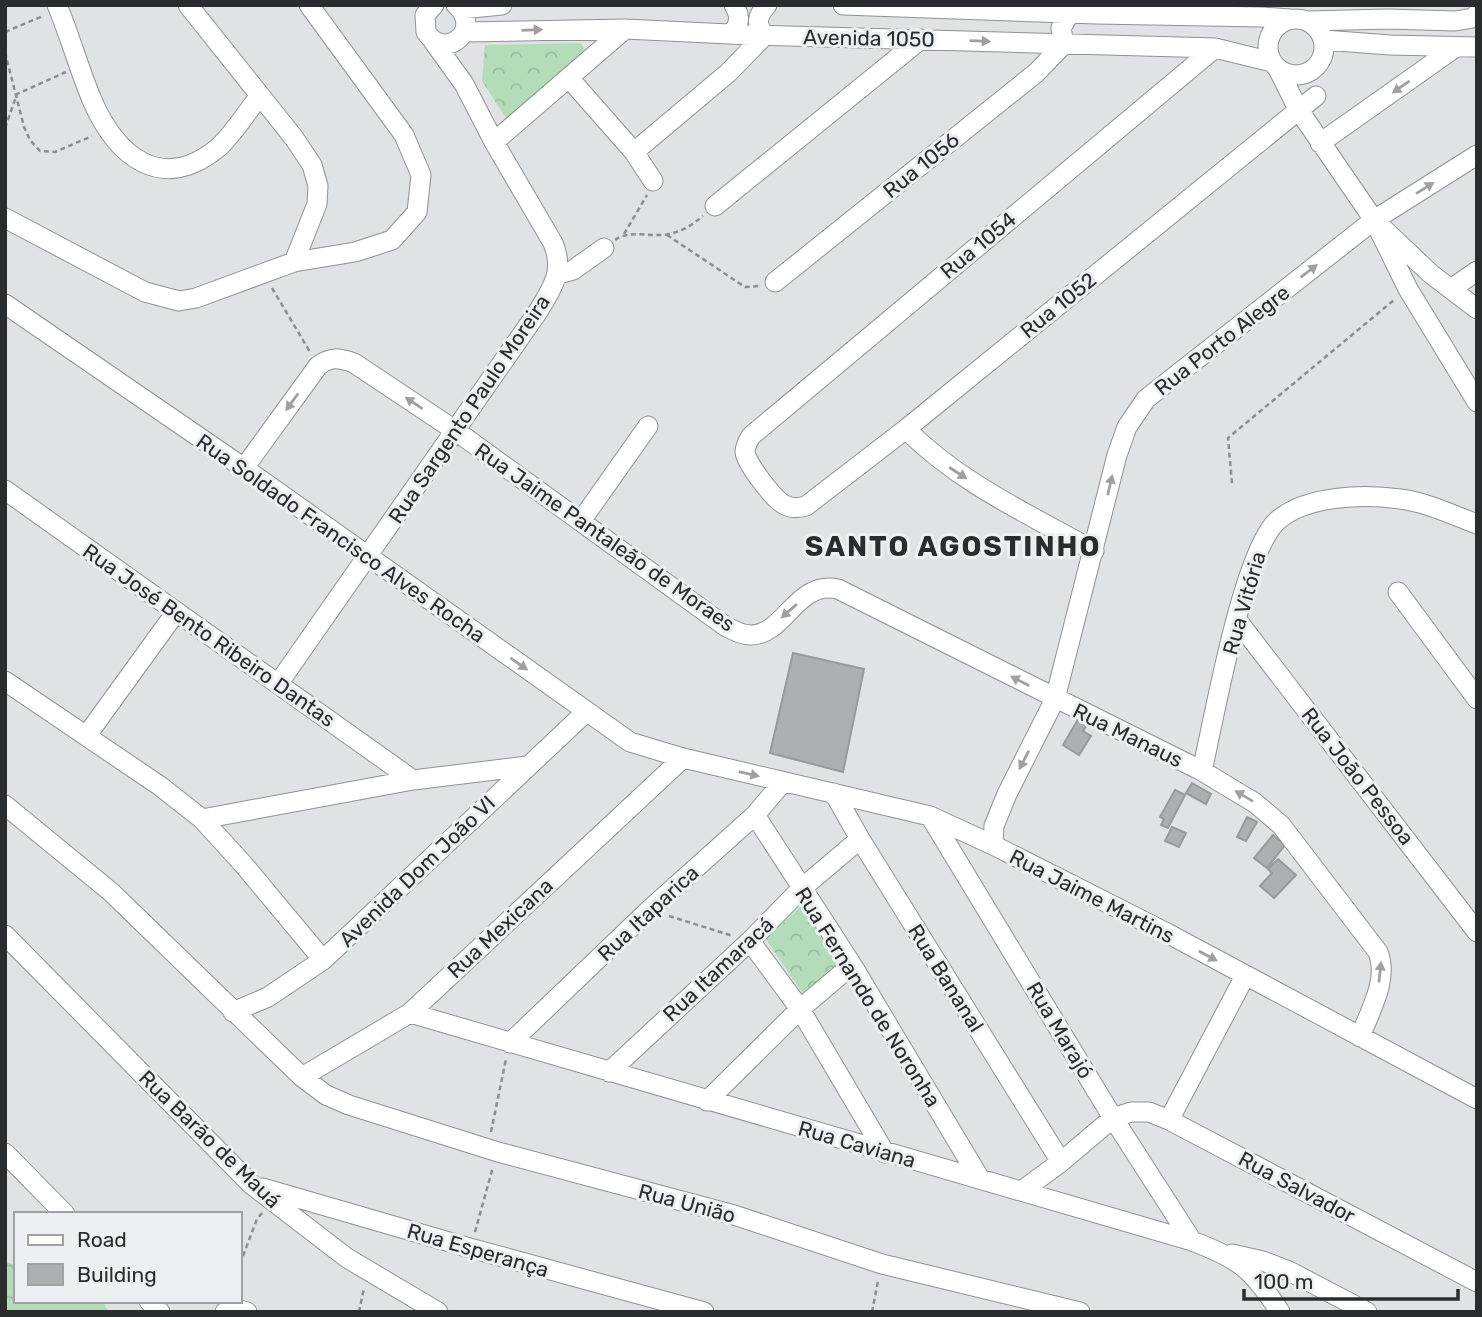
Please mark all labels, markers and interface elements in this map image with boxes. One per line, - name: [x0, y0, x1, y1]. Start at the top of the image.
- one-way arrow: [522, 24, 544, 36]
- street label: Avenida 1050: [803, 24, 935, 52]
- one-way arrow: [969, 35, 991, 46]
- one-way arrow: [1392, 80, 1410, 94]
- street label: Rua 1056: [878, 127, 964, 203]
- one-way arrow: [1416, 181, 1435, 194]
- street label: Rua 1054: [935, 206, 1021, 284]
- one-way arrow: [1300, 265, 1318, 279]
- street label: Rua 1052: [1015, 267, 1101, 343]
- street label: Rua Porto Alegre: [1150, 280, 1294, 400]
- street label: Rua Sargento Paulo Moreira: [383, 290, 555, 528]
- one-way arrow: [285, 393, 299, 411]
- one-way arrow: [405, 396, 423, 410]
- street label: Rua Soldado Francisco Alves Rocha: [192, 428, 490, 648]
- street label: Rua Jaime Pantaleão de Moraes: [470, 437, 740, 637]
- one-way arrow: [948, 466, 967, 479]
- one-way arrow: [1104, 473, 1115, 495]
- district label: SANTO AGOSTINHO: [805, 530, 1101, 563]
- street label: Rua José Bento Ribeiro Dantas: [78, 538, 340, 732]
- street label: Rua Vitória: [1217, 548, 1271, 658]
- one-way arrow: [780, 603, 797, 618]
- one-way arrow: [510, 657, 528, 671]
- one-way arrow: [1010, 676, 1030, 688]
- street label: Rua Manaus: [1069, 698, 1187, 772]
- street label: Rua João Pessoa: [1297, 702, 1419, 850]
- one-way arrow: [1018, 750, 1029, 770]
- one-way arrow: [738, 769, 760, 780]
- street label: Avenida Dom João VI: [334, 790, 500, 952]
- one-way arrow: [1235, 790, 1254, 803]
- street label: Rua Jaime Martins: [1005, 844, 1179, 948]
- street label: Rua Itaparica: [592, 860, 704, 966]
- street label: Rua Mexicana: [442, 873, 558, 983]
- street label: Rua Fernando de Noronha: [790, 882, 946, 1112]
- street label: Rua Itamaracá: [658, 912, 778, 1026]
- street label: Rua Bananal: [903, 919, 989, 1037]
- one-way arrow: [1198, 950, 1218, 962]
- one-way arrow: [1375, 961, 1386, 983]
- street label: Rua Marajó: [1021, 977, 1099, 1083]
- street label: Rua Barão de Mauá: [134, 1065, 286, 1213]
- street label: Rua Caviana: [795, 1115, 919, 1173]
- street label: Rua Salvador: [1235, 1146, 1359, 1228]
- street label: Rua União: [636, 1178, 738, 1228]
- legend: [14, 1212, 242, 1303]
- street label: Rua Esperança: [404, 1218, 552, 1282]
- text: Road: [77, 1227, 127, 1252]
- scale bar: [1244, 1258, 1458, 1302]
- text: Building: [77, 1262, 157, 1287]
- text: 100 m: [1254, 1269, 1313, 1294]

